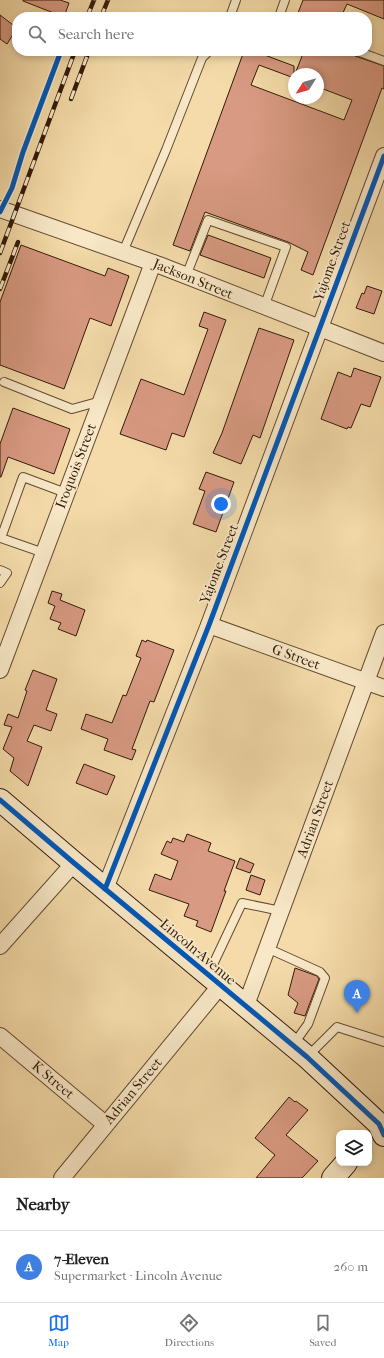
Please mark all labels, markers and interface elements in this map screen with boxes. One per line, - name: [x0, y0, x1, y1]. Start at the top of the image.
- search box: [12, 12, 372, 56]
- icon: search: [26, 23, 48, 45]
- text: Search here: [58, 25, 134, 43]
- north arrow: [288, 68, 324, 104]
- street label: Yajome Street: [309, 219, 354, 304]
- street label: Jackson Street: [149, 255, 236, 303]
- street label: Iroquois Street: [52, 421, 100, 511]
- your location: [211, 494, 231, 514]
- street label: Yajome Street: [196, 522, 242, 607]
- street label: G Street: [270, 640, 322, 674]
- street label: Adrian Street: [293, 778, 337, 861]
- street label: Lincoln Avenue: [157, 915, 240, 989]
- pin: A: [344, 980, 370, 1013]
- street label: Adrian Street: [100, 1054, 166, 1128]
- street label: K Street: [28, 1057, 78, 1103]
- map controls: [336, 1130, 372, 1166]
- button: layers: [336, 1130, 372, 1166]
- text: Nearby: [16, 1194, 70, 1214]
- text: 7-Eleven: [54, 1250, 109, 1268]
- text: A: [25, 1259, 33, 1274]
- text: 260 m: [334, 1259, 368, 1274]
- text: Supermarket · Lincoln Avenue: [54, 1268, 222, 1283]
- tab: Map: [48, 1312, 70, 1349]
- tab: Directions: [165, 1312, 214, 1349]
- tab: Saved: [309, 1312, 336, 1349]

